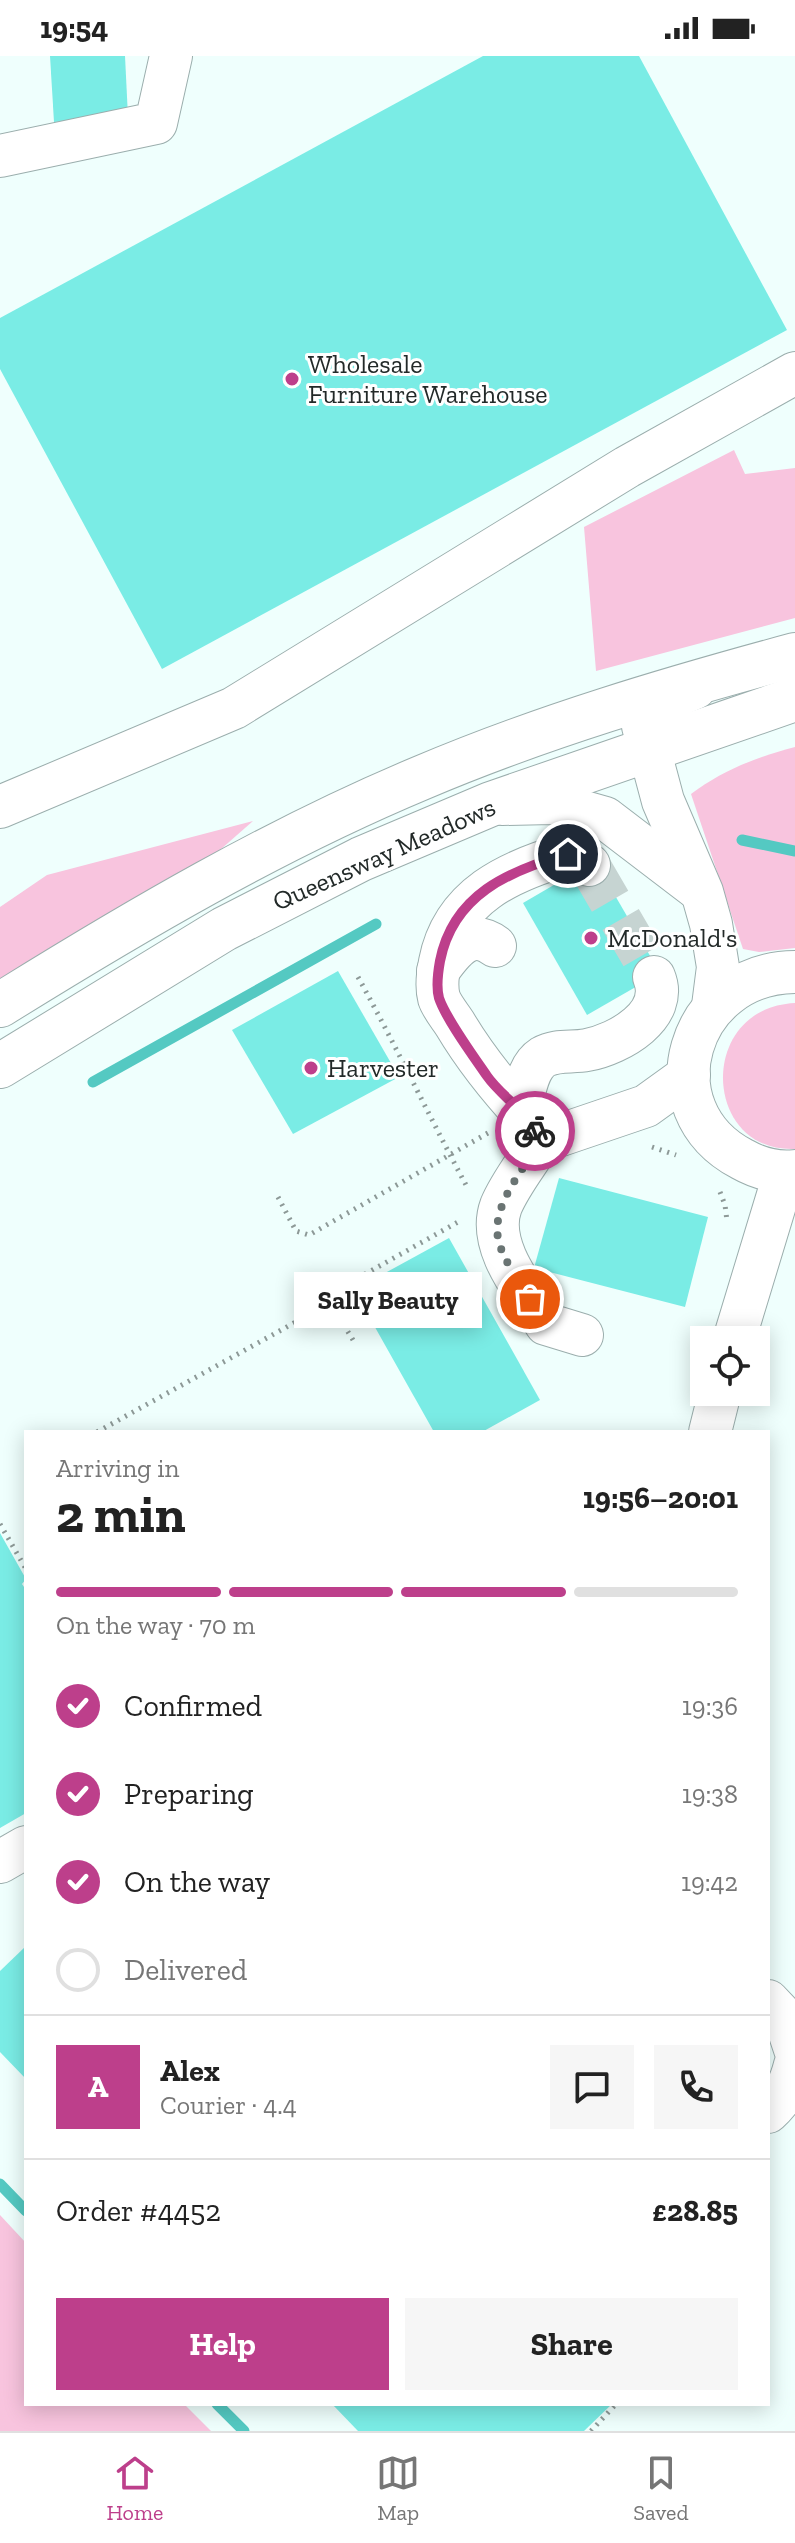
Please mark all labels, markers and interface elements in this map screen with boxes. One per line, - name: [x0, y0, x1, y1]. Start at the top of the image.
- text: 19:54: [40, 10, 108, 46]
- place label: Wholesale Furniture Warehouse: [308, 348, 548, 410]
- marker: Wholesale Furniture Warehouse: [283, 370, 301, 388]
- street label: Queensway Meadows: [268, 790, 500, 918]
- pin: [534, 820, 602, 888]
- icon: home: [546, 832, 590, 876]
- place label: McDonald's: [607, 922, 737, 954]
- marker: McDonald's: [582, 929, 600, 947]
- place label: Harvester: [327, 1052, 439, 1084]
- marker: Harvester: [302, 1059, 320, 1077]
- courier: [495, 1091, 575, 1171]
- icon: bike: [513, 1109, 557, 1153]
- pin: [496, 1265, 564, 1333]
- callout: Sally Beauty: [294, 1271, 482, 1327]
- icon: bag: [508, 1277, 552, 1321]
- text: Sally Beauty: [317, 1284, 459, 1316]
- map controls: [690, 1326, 770, 1406]
- button: locate: [690, 1326, 770, 1406]
- text: Arriving in: [56, 1452, 179, 1484]
- text: 19:56–20:01: [583, 1480, 738, 1516]
- text: 2 min: [56, 1483, 186, 1545]
- text: On the way · 70 m: [56, 1609, 255, 1641]
- icon: check: [56, 1684, 100, 1728]
- text: Confirmed: [124, 1688, 262, 1724]
- text: 19:36: [682, 1690, 738, 1722]
- icon: check: [56, 1772, 100, 1816]
- text: Preparing: [124, 1776, 254, 1812]
- text: 19:38: [682, 1778, 738, 1810]
- icon: check: [56, 1860, 100, 1904]
- text: On the way: [124, 1864, 270, 1900]
- text: 19:42: [681, 1866, 738, 1898]
- text: Delivered: [124, 1952, 247, 1988]
- button: chat: [550, 2045, 634, 2129]
- button: phone: [654, 2045, 738, 2129]
- text: Alex: [160, 2053, 220, 2089]
- text: A: [88, 2069, 108, 2105]
- text: Courier · 4.4: [160, 2089, 297, 2121]
- text: Order #4452: [56, 2193, 221, 2229]
- text: £28.85: [652, 2193, 738, 2229]
- button: Help: [56, 2298, 389, 2390]
- button: Share: [405, 2298, 738, 2390]
- tab: Home: [107, 2451, 163, 2526]
- tab: Map: [376, 2451, 420, 2526]
- tab: Saved: [633, 2451, 688, 2526]

